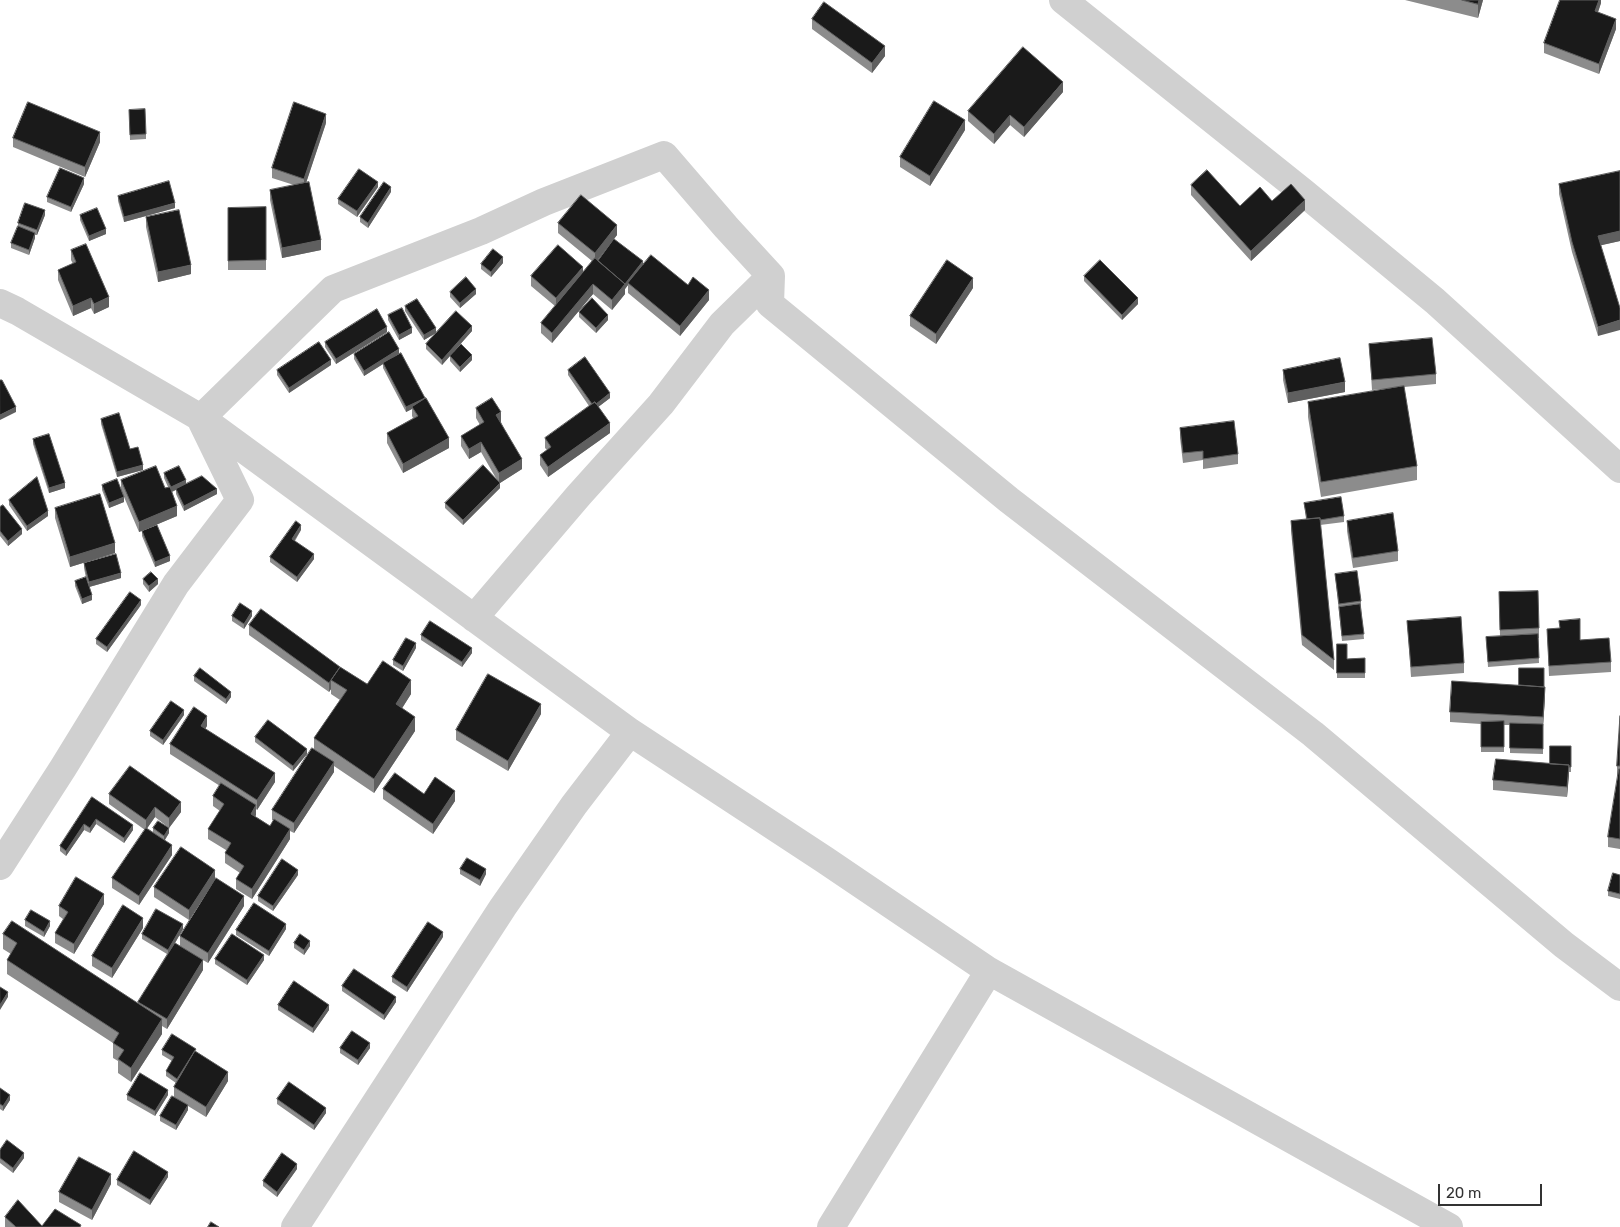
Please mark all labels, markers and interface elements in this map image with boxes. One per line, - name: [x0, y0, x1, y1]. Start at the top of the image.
- scale bar: [1440, 1174, 1544, 1206]
- text: 20 m: [1446, 1184, 1481, 1202]

